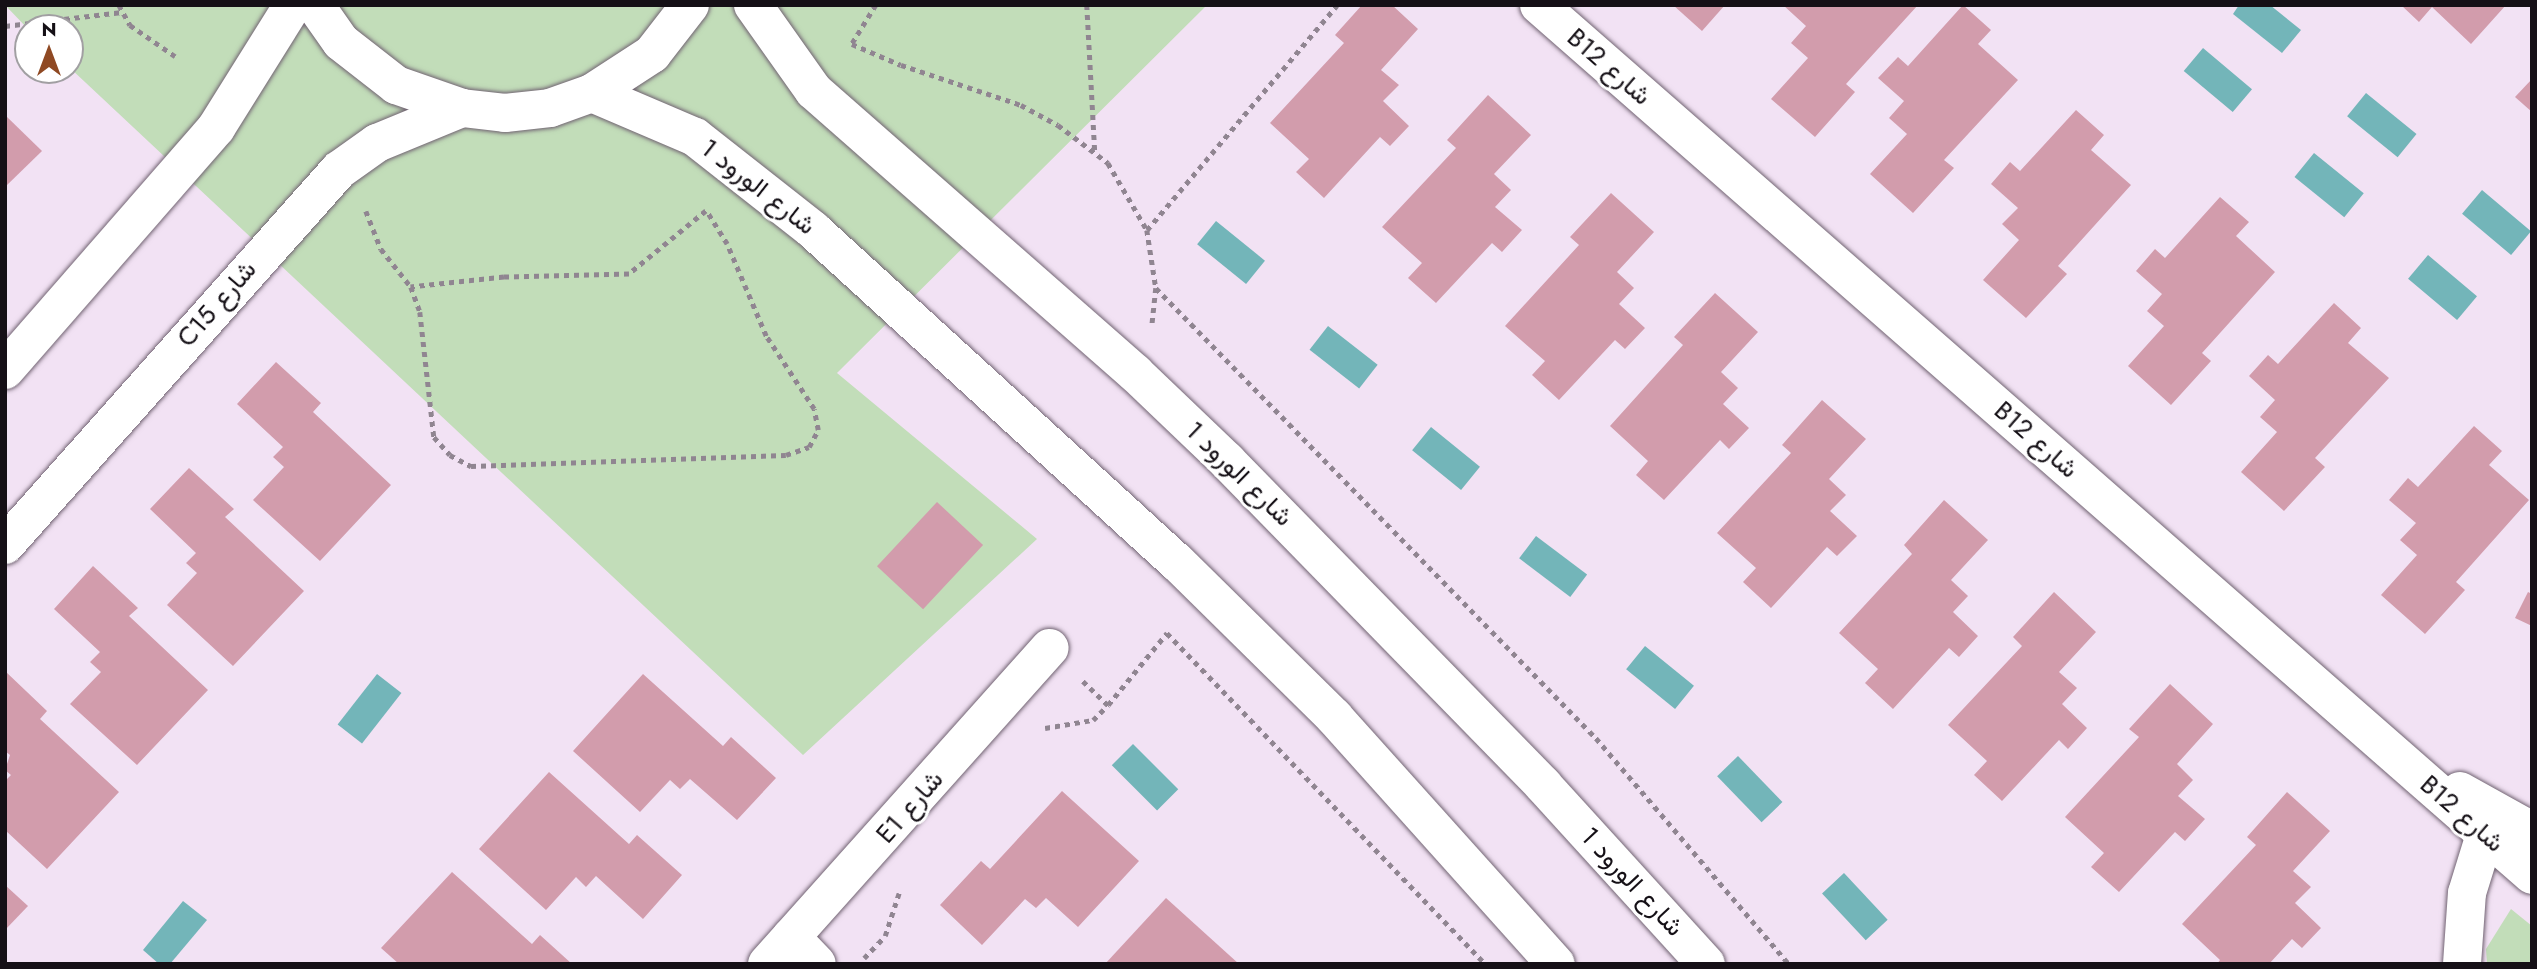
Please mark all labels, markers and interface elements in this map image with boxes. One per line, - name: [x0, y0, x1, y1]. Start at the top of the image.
- north arrow: [14, 14, 84, 84]
- text: N: [41, 16, 57, 43]
- street label: B12 شارع: [1561, 22, 1657, 112]
- street label: شارع الورود 1: [694, 132, 822, 242]
- street label: C15 شارع: [171, 254, 263, 354]
- street label: B12 شارع: [1988, 395, 2084, 485]
- street label: شارع الورود 1: [1179, 415, 1299, 533]
- street label: E1 شارع: [870, 764, 950, 850]
- street label: B12 شارع: [2414, 769, 2510, 859]
- street label: شارع الورود 1: [1574, 821, 1690, 943]

